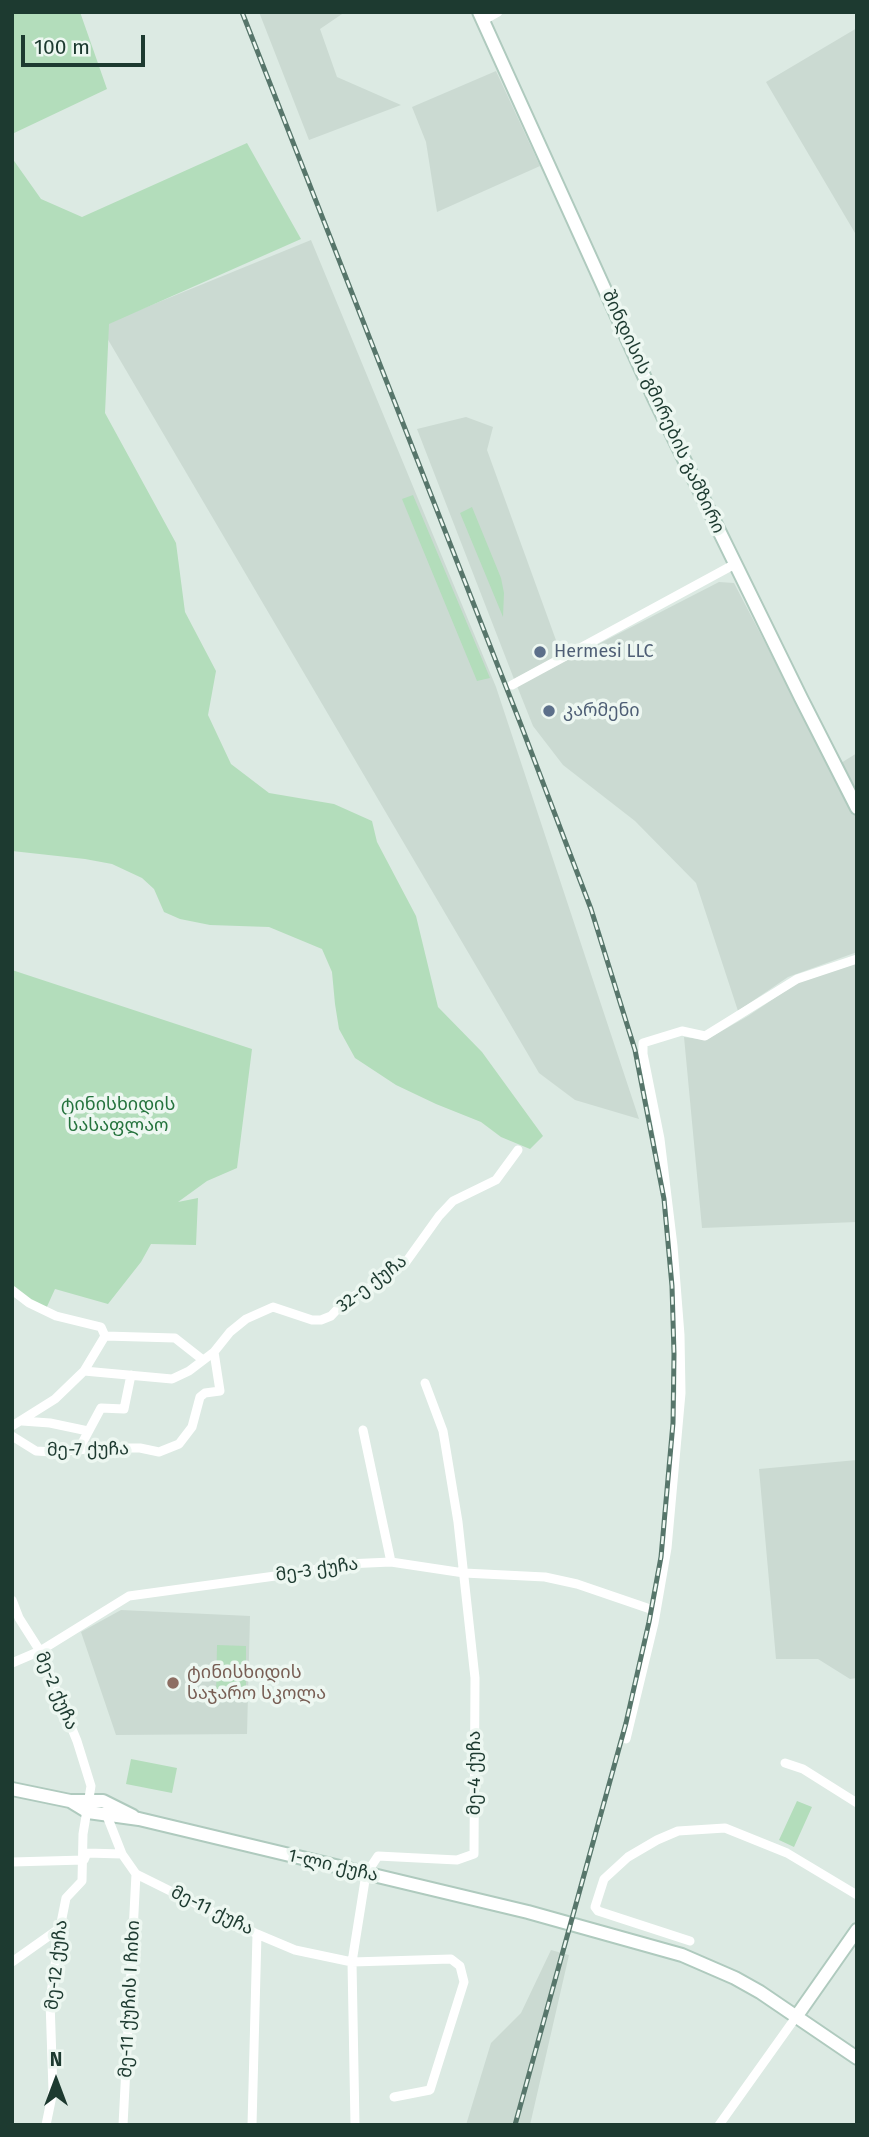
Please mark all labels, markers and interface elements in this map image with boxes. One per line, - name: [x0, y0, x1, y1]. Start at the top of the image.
- scale bar: [24, 21, 149, 65]
- text: 100 m: [34, 34, 90, 60]
- street label: შინდისის გმირების გამზირი: [597, 287, 729, 537]
- place label: Hermesi LLC: [554, 641, 654, 663]
- marker: Hermesi LLC: [532, 644, 548, 660]
- place label: კარმენი: [563, 700, 640, 722]
- marker: კარმენი: [541, 703, 557, 719]
- park label: ტინისხიდის სასაფლაო: [61, 1094, 175, 1136]
- street label: 32-ე ქუჩა: [333, 1251, 411, 1317]
- street label: მე-7 ქუჩა: [47, 1438, 129, 1462]
- street label: მე-3 ქუჩა: [274, 1554, 360, 1586]
- street label: მე-2 ქუჩა: [30, 1649, 82, 1733]
- place label: ტინისხიდის საჯარო სკოლა: [187, 1662, 326, 1704]
- marker: ტინისხიდის საჯარო სკოლა: [165, 1675, 181, 1691]
- street label: მე-4 ქუჩა: [464, 1731, 486, 1815]
- street label: 1-ლი ქუჩა: [286, 1845, 380, 1887]
- street label: მე-11 ქუჩა: [167, 1882, 257, 1940]
- street label: მე-12 ქუჩა: [42, 1919, 72, 2011]
- street label: მე-11 ქუჩის I ჩიხი: [115, 1920, 145, 2078]
- north arrow: [21, 2046, 91, 2116]
- text: N: [50, 2048, 62, 2071]

